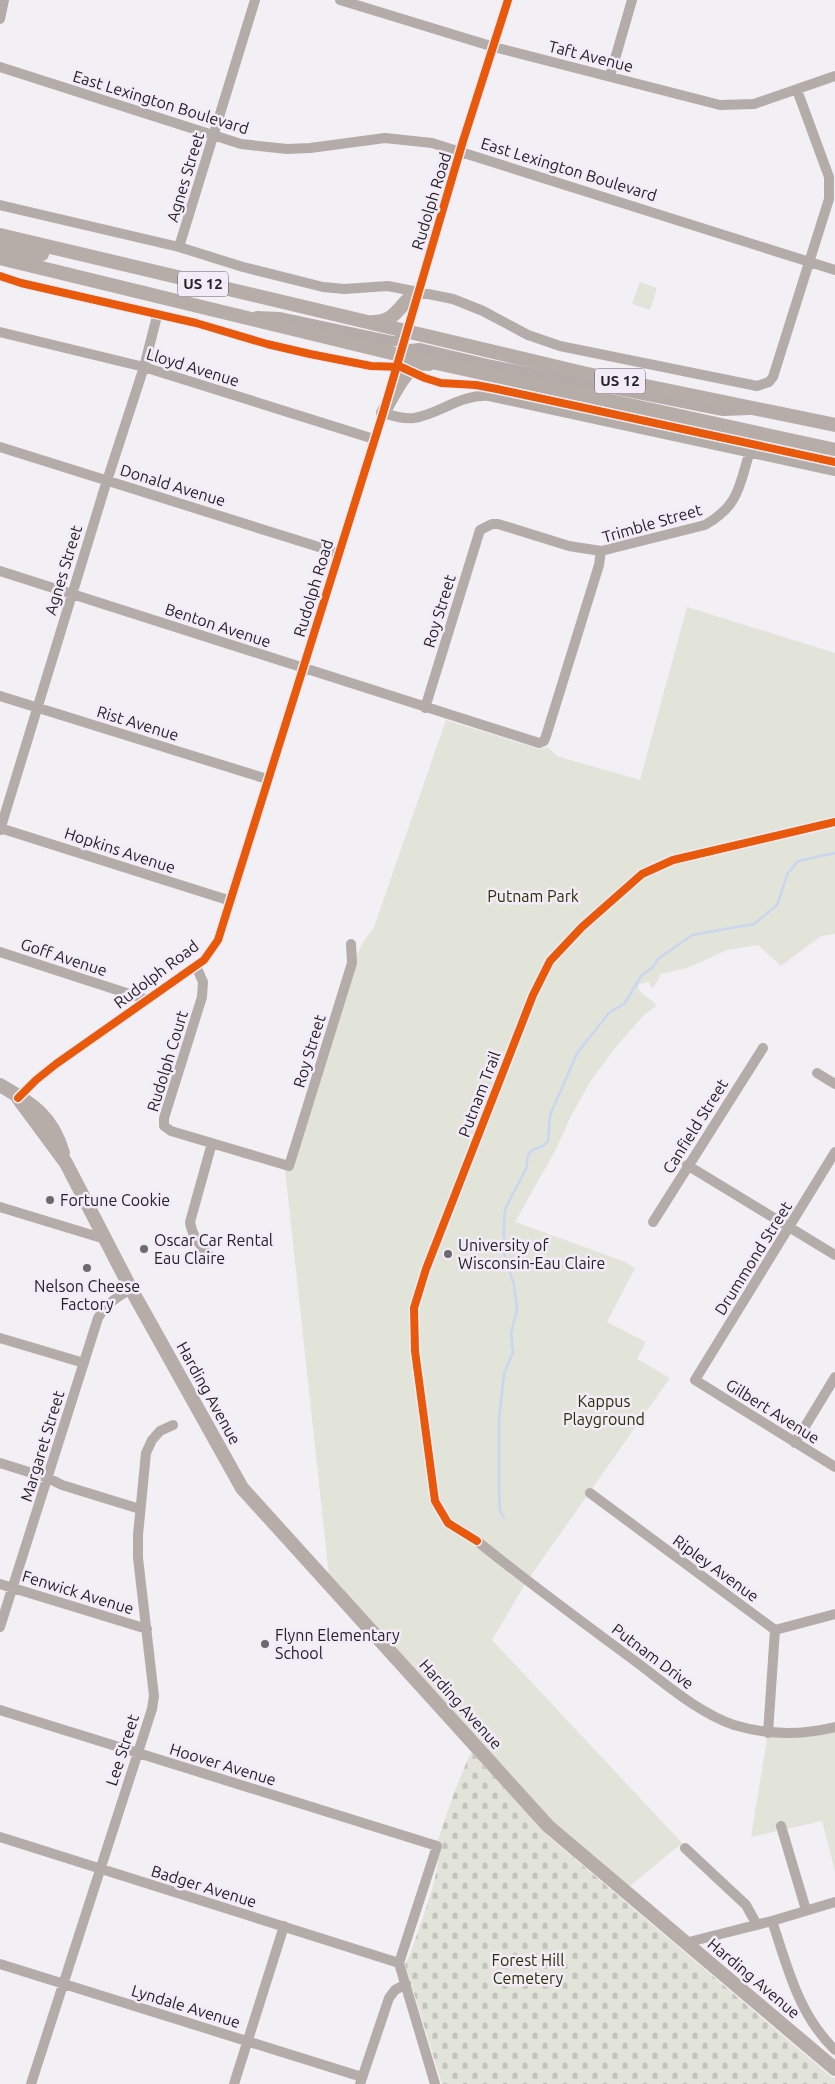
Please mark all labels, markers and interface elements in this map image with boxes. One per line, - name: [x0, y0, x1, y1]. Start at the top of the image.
- street label: Taft Avenue: [547, 37, 635, 75]
- street label: East Lexington Boulevard: [71, 67, 251, 137]
- street label: Agnes Street: [163, 129, 207, 224]
- street label: East Lexington Boulevard: [479, 134, 659, 204]
- street label: Rudolph Road: [408, 150, 454, 252]
- road number: US 12: [178, 272, 228, 296]
- street label: Lloyd Avenue: [144, 344, 242, 390]
- road number: US 12: [595, 368, 645, 394]
- street label: Donald Avenue: [118, 460, 228, 510]
- street label: Trimble Street: [600, 500, 705, 546]
- street label: Agnes Street: [41, 522, 85, 617]
- street label: Rudolph Road: [290, 537, 336, 639]
- street label: Roy Street: [419, 572, 459, 650]
- street label: Benton Avenue: [163, 599, 273, 651]
- street label: Rist Avenue: [95, 702, 181, 744]
- street label: Hopkins Avenue: [62, 824, 178, 876]
- park label: Putnam Park: [487, 887, 579, 905]
- street label: Goff Avenue: [19, 935, 109, 979]
- street label: Rudolph Road: [110, 936, 202, 1012]
- street label: Rudolph Court: [143, 1008, 191, 1114]
- street label: Roy Street: [289, 1012, 329, 1090]
- street label: Putnam Trail: [454, 1049, 504, 1139]
- street label: Canfield Street: [659, 1075, 732, 1177]
- place label: Fortune Cookie: [60, 1191, 170, 1209]
- marker: Fortune Cookie: [44, 1194, 56, 1206]
- street label: Drummond Street: [711, 1197, 796, 1318]
- place label: Oscar Car Rental Eau Claire: [154, 1231, 273, 1267]
- place label: University of Wisconsin-Eau Claire: [458, 1236, 605, 1272]
- marker: Oscar Car Rental Eau Claire: [138, 1243, 150, 1255]
- marker: University of Wisconsin-Eau Claire: [442, 1248, 454, 1260]
- marker: Nelson Cheese Factory: [81, 1262, 93, 1274]
- place label: Nelson Cheese Factory: [34, 1277, 140, 1313]
- street label: Harding Avenue: [173, 1339, 245, 1447]
- street label: Gilbert Avenue: [723, 1375, 823, 1447]
- street label: Margaret Street: [17, 1388, 68, 1504]
- park label: Kappus Playground: [563, 1392, 645, 1428]
- street label: Ripley Avenue: [670, 1531, 762, 1605]
- street label: Fenwick Avenue: [20, 1566, 136, 1618]
- street label: Putnam Drive: [609, 1619, 697, 1693]
- place label: Flynn Elementary School: [275, 1626, 400, 1662]
- marker: Flynn Elementary School: [259, 1638, 271, 1650]
- street label: Harding Avenue: [416, 1655, 506, 1753]
- street label: Lee Street: [102, 1711, 142, 1788]
- street label: Hoover Avenue: [168, 1739, 278, 1789]
- street label: Badger Avenue: [149, 1861, 259, 1911]
- street label: Harding Avenue: [704, 1934, 804, 2022]
- park label: Forest Hill Cemetery: [492, 1951, 564, 1987]
- street label: Lyndale Avenue: [129, 1981, 243, 2031]

